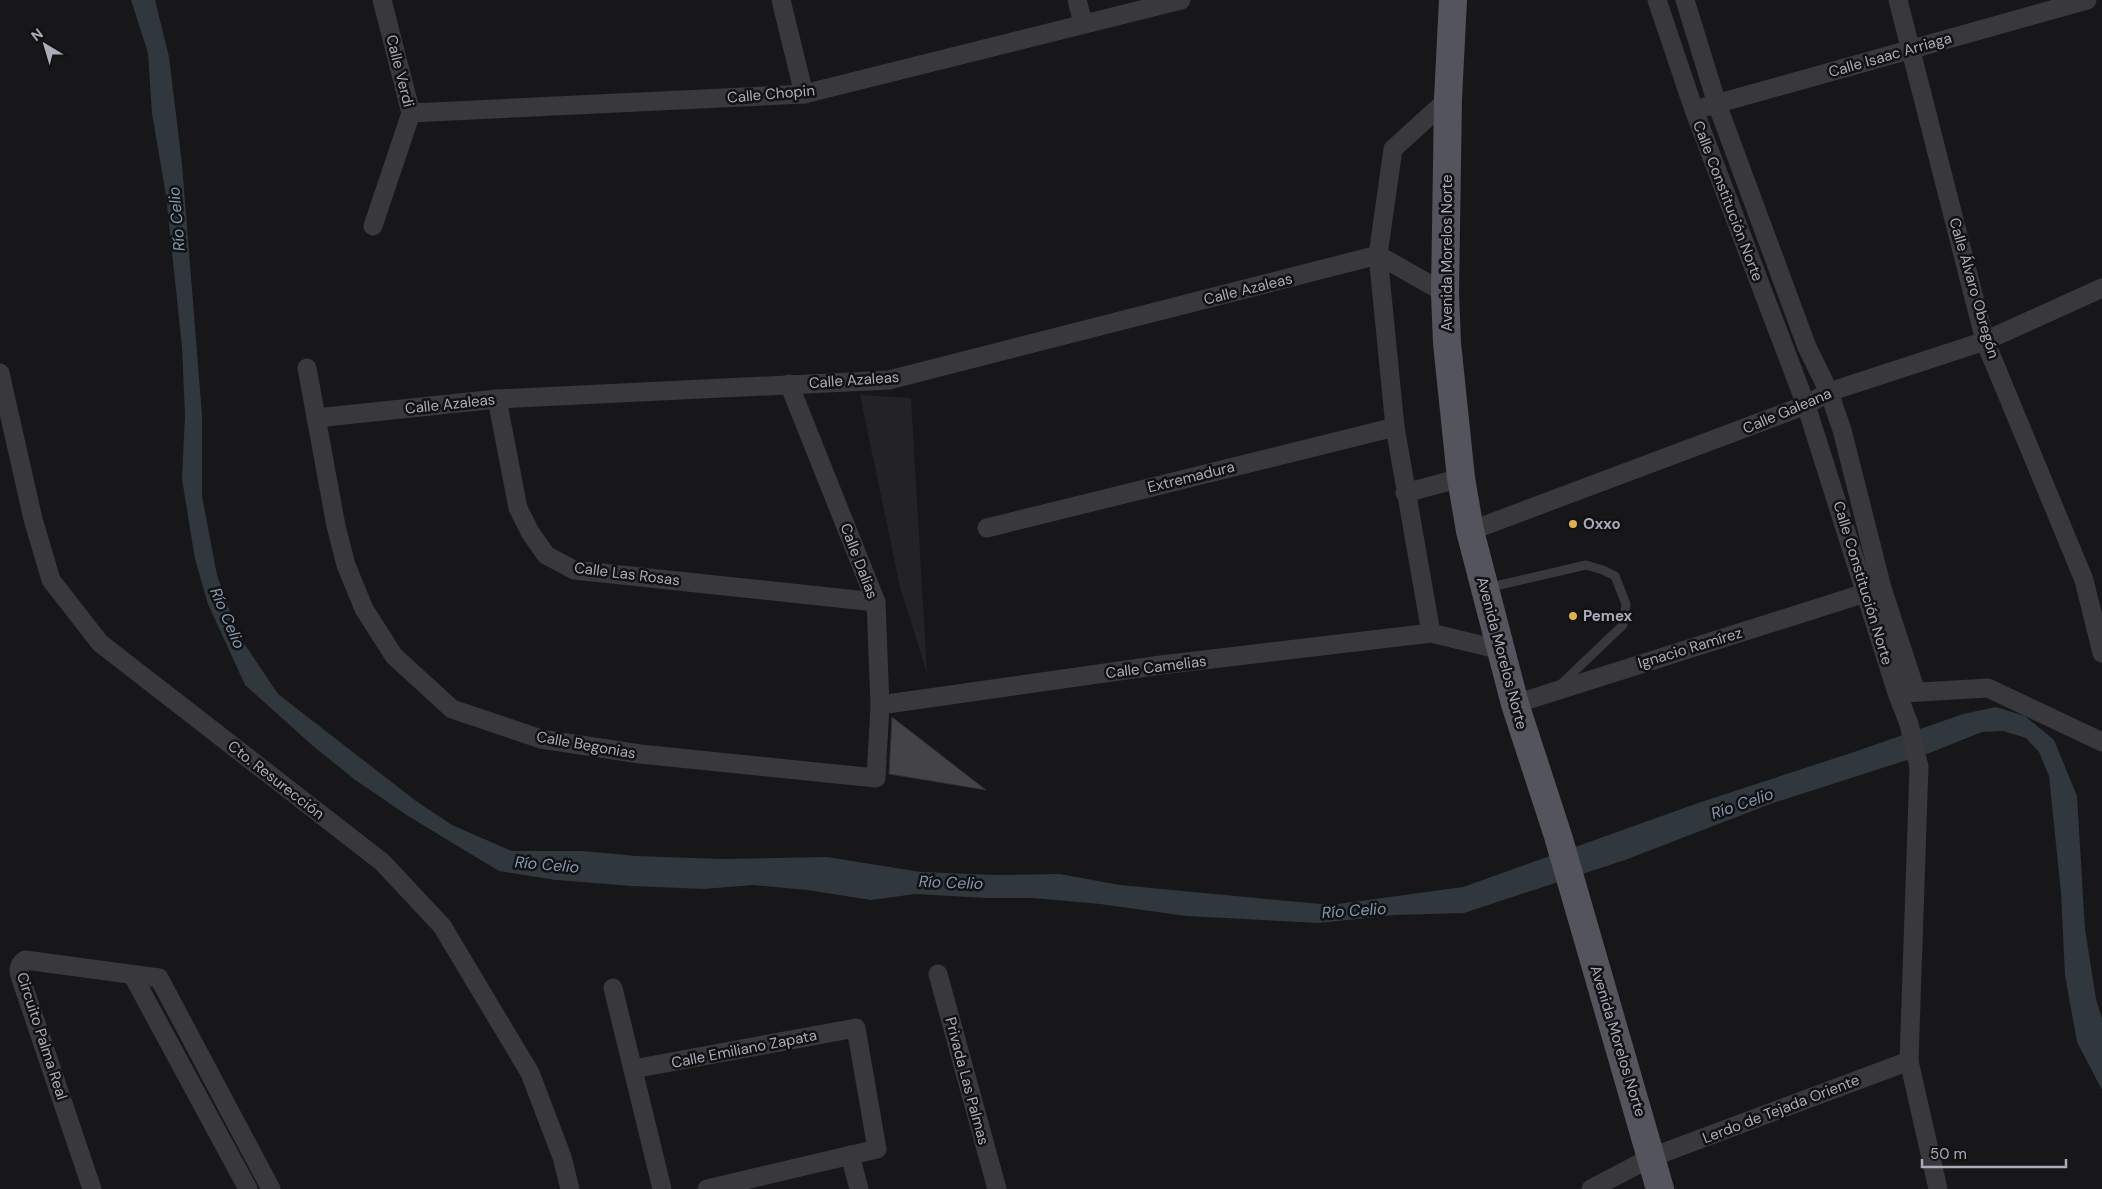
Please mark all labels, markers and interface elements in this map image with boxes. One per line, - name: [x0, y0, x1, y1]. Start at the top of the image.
- north arrow: [20, 20, 70, 70]
- text: N: [27, 25, 47, 45]
- street label: Calle Isaac Arriaga: [1826, 28, 1954, 82]
- street label: Calle Verdi: [381, 33, 419, 109]
- street label: Calle Chopin: [726, 80, 816, 108]
- street label: Calle Constitución Norte: [1688, 118, 1768, 284]
- street label: Avenida Morelos Norte: [1437, 174, 1457, 332]
- water label: Río Celio: [163, 186, 190, 252]
- street label: Calle Álvaro Obregón: [1944, 215, 2004, 361]
- street label: Calle Azaleas: [1202, 268, 1294, 310]
- street label: Calle Azaleas: [808, 367, 900, 393]
- street label: Calle Galeana: [1740, 383, 1834, 439]
- street label: Calle Azaleas: [404, 389, 496, 419]
- street label: Extremadura: [1145, 457, 1237, 497]
- street label: Calle Constitución Norte: [1829, 499, 1897, 667]
- place label: Oxxo: [1583, 514, 1621, 534]
- marker: Oxxo: [1567, 518, 1579, 530]
- street label: Calle Dalias: [835, 520, 883, 602]
- street label: Calle Las Rosas: [573, 558, 681, 590]
- street label: Avenida Morelos Norte: [1472, 575, 1532, 731]
- water label: Río Celio: [205, 584, 250, 652]
- place label: Pemex: [1583, 606, 1632, 626]
- marker: Pemex: [1567, 610, 1579, 622]
- street label: Ignacio Ramírez: [1635, 623, 1745, 673]
- street label: Calle Camelias: [1104, 651, 1208, 683]
- street label: Calle Begonias: [535, 726, 637, 764]
- street label: Cto. Resurección: [224, 736, 328, 824]
- water label: Río Celio: [1708, 783, 1776, 824]
- water label: Río Celio: [514, 851, 580, 878]
- water label: Río Celio: [918, 871, 984, 894]
- water label: Río Celio: [1321, 898, 1387, 923]
- street label: Avenida Morelos Norte: [1585, 963, 1651, 1119]
- street label: Circuito Palma Real: [12, 970, 72, 1102]
- street label: Privada Las Palmas: [940, 1015, 994, 1147]
- street label: Calle Emiliano Zapata: [670, 1025, 818, 1073]
- street label: Lerdo de Tejada Oriente: [1700, 1070, 1862, 1148]
- scale bar: [1922, 1136, 2066, 1168]
- text: 50 m: [1930, 1144, 1967, 1164]

